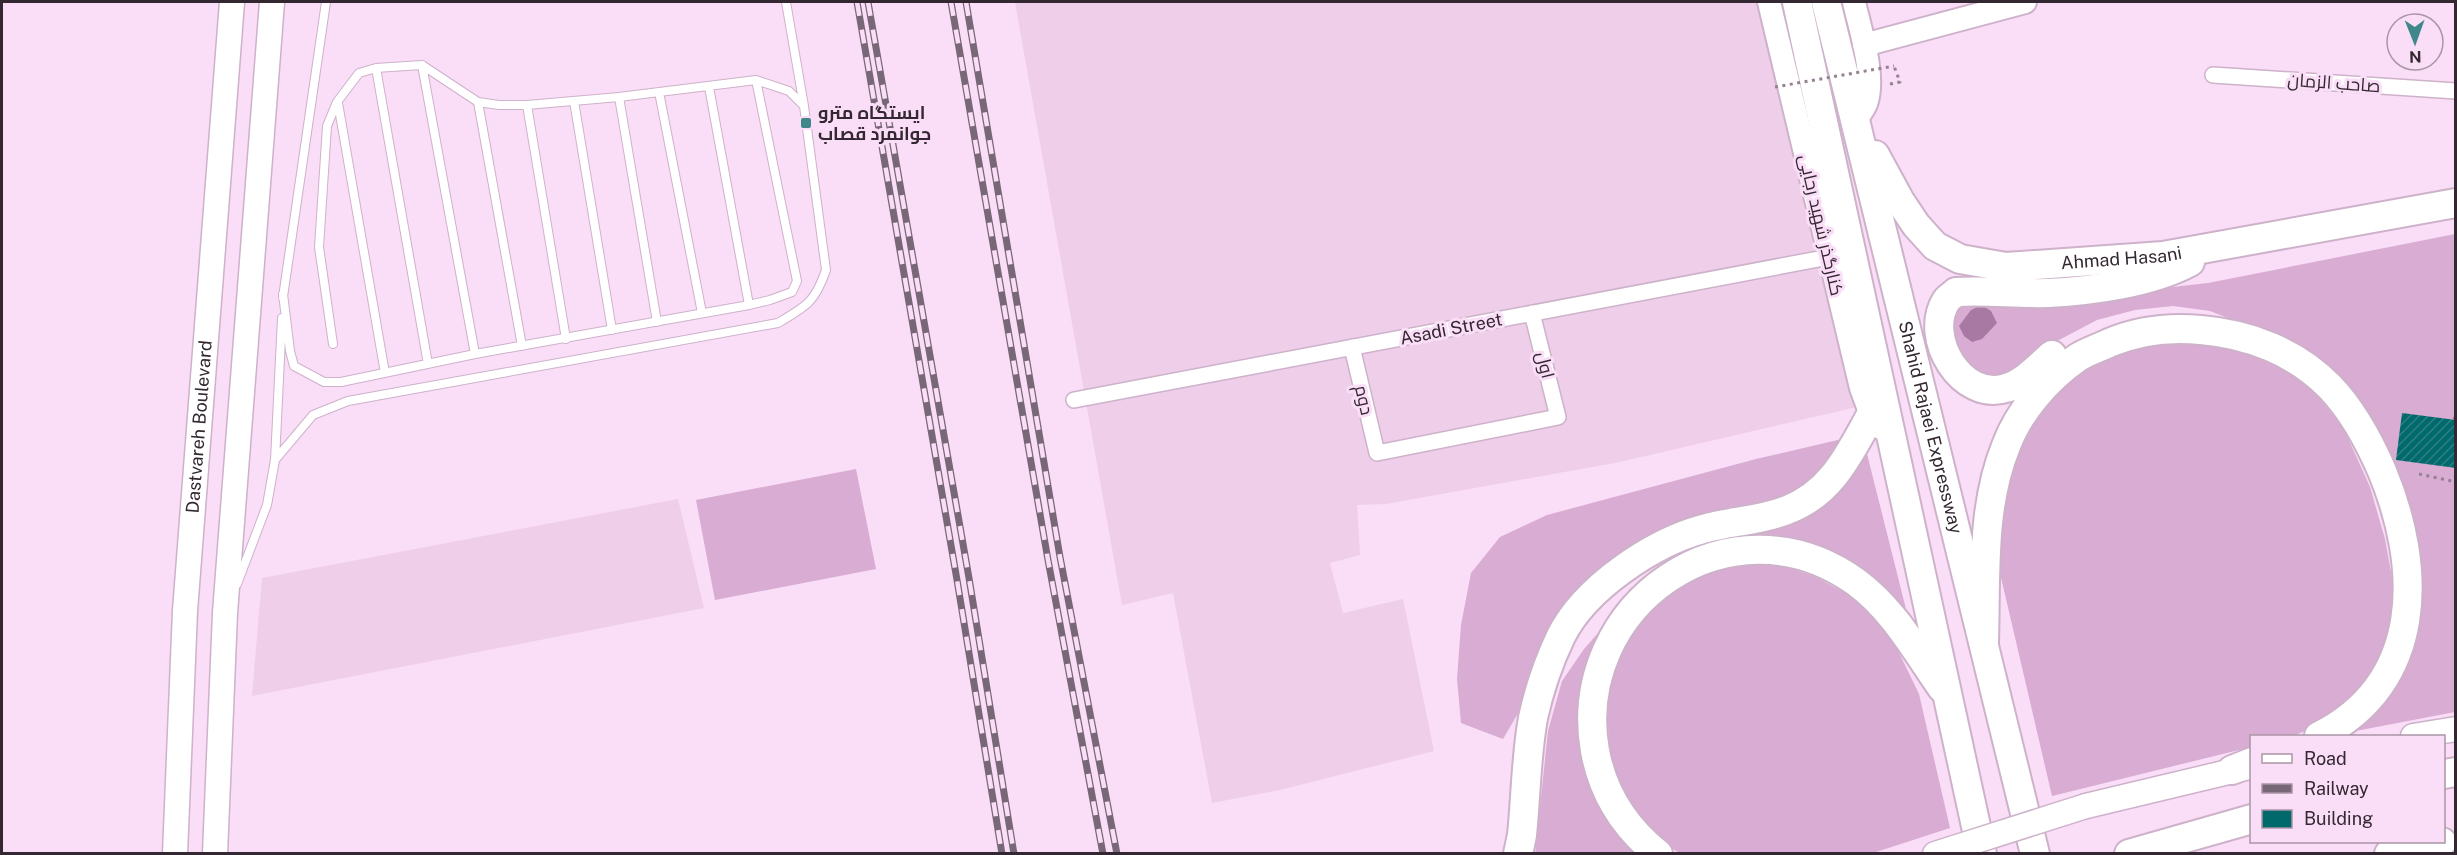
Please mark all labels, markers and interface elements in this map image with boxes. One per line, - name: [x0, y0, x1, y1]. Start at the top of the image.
- north arrow: [2385, 12, 2445, 72]
- text: N: [2409, 47, 2422, 66]
- street label: صاحب الزمان: [2287, 69, 2381, 97]
- place label: ایستگاه مترو جوانمرد قصاب: [818, 102, 931, 145]
- marker: ایستگاه مترو جوانمرد قصاب: [799, 116, 813, 130]
- street label: کنارگذر شهید رجایی: [1794, 152, 1848, 298]
- street label: Ahmad Hasani: [2060, 242, 2183, 273]
- street label: Asadi Street: [1398, 308, 1504, 349]
- street label: Shahid Rajaei Expressway: [1895, 319, 1967, 536]
- street label: Dastvareh Boulevard: [182, 339, 216, 514]
- street label: اول: [1531, 349, 1559, 381]
- street label: دوم: [1349, 383, 1378, 417]
- legend: [2250, 735, 2445, 843]
- text: Road: [2304, 748, 2347, 769]
- text: Railway: [2304, 778, 2369, 799]
- text: Building: [2304, 808, 2373, 829]

